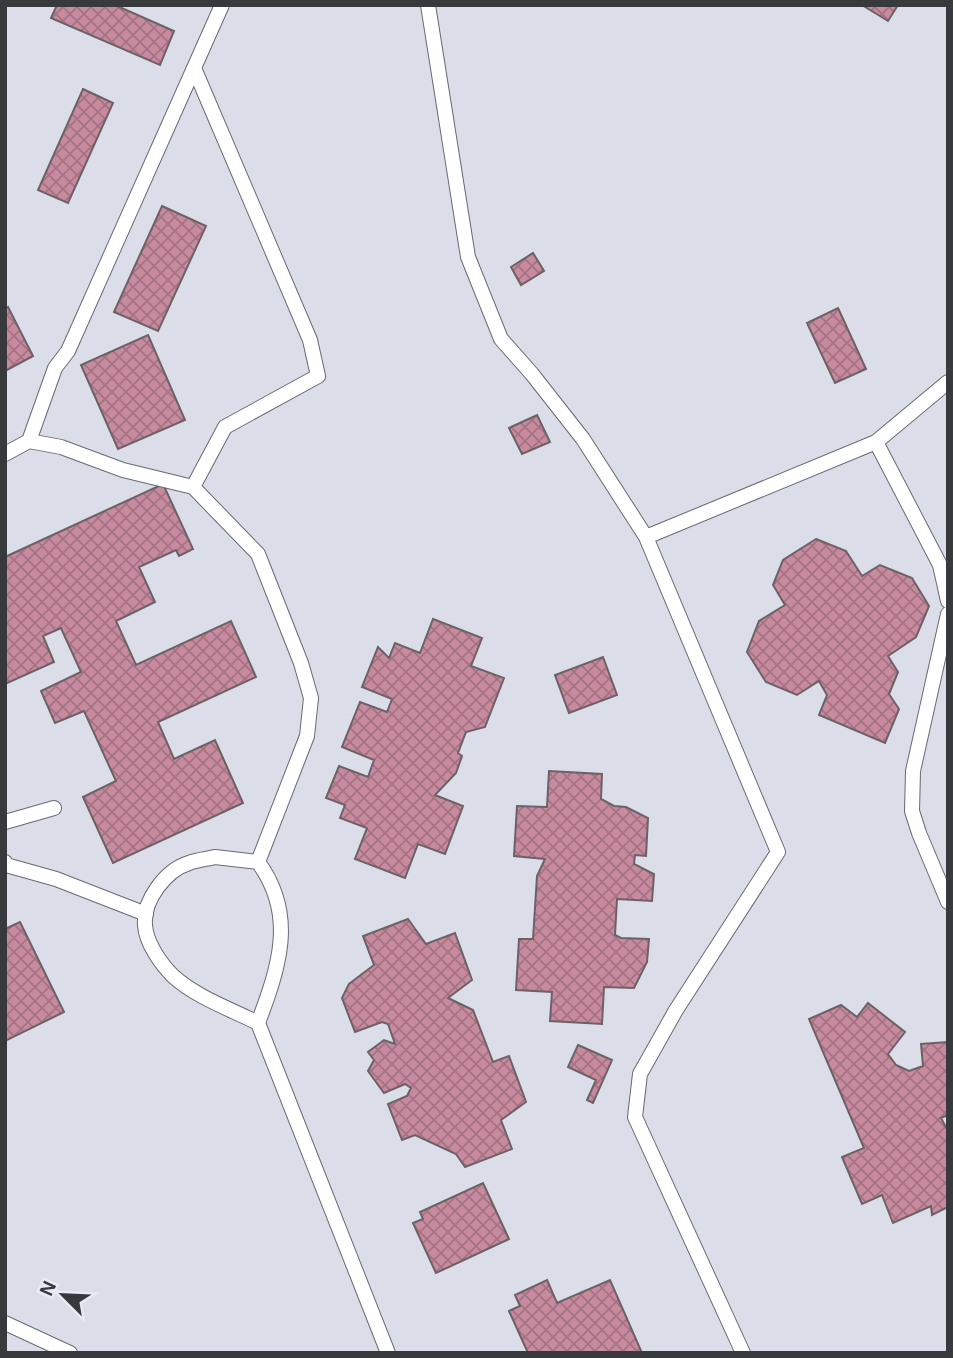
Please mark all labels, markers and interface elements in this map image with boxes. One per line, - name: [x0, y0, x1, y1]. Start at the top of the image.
- north arrow: [28, 1260, 98, 1330]
- text: N: [36, 1278, 60, 1299]

